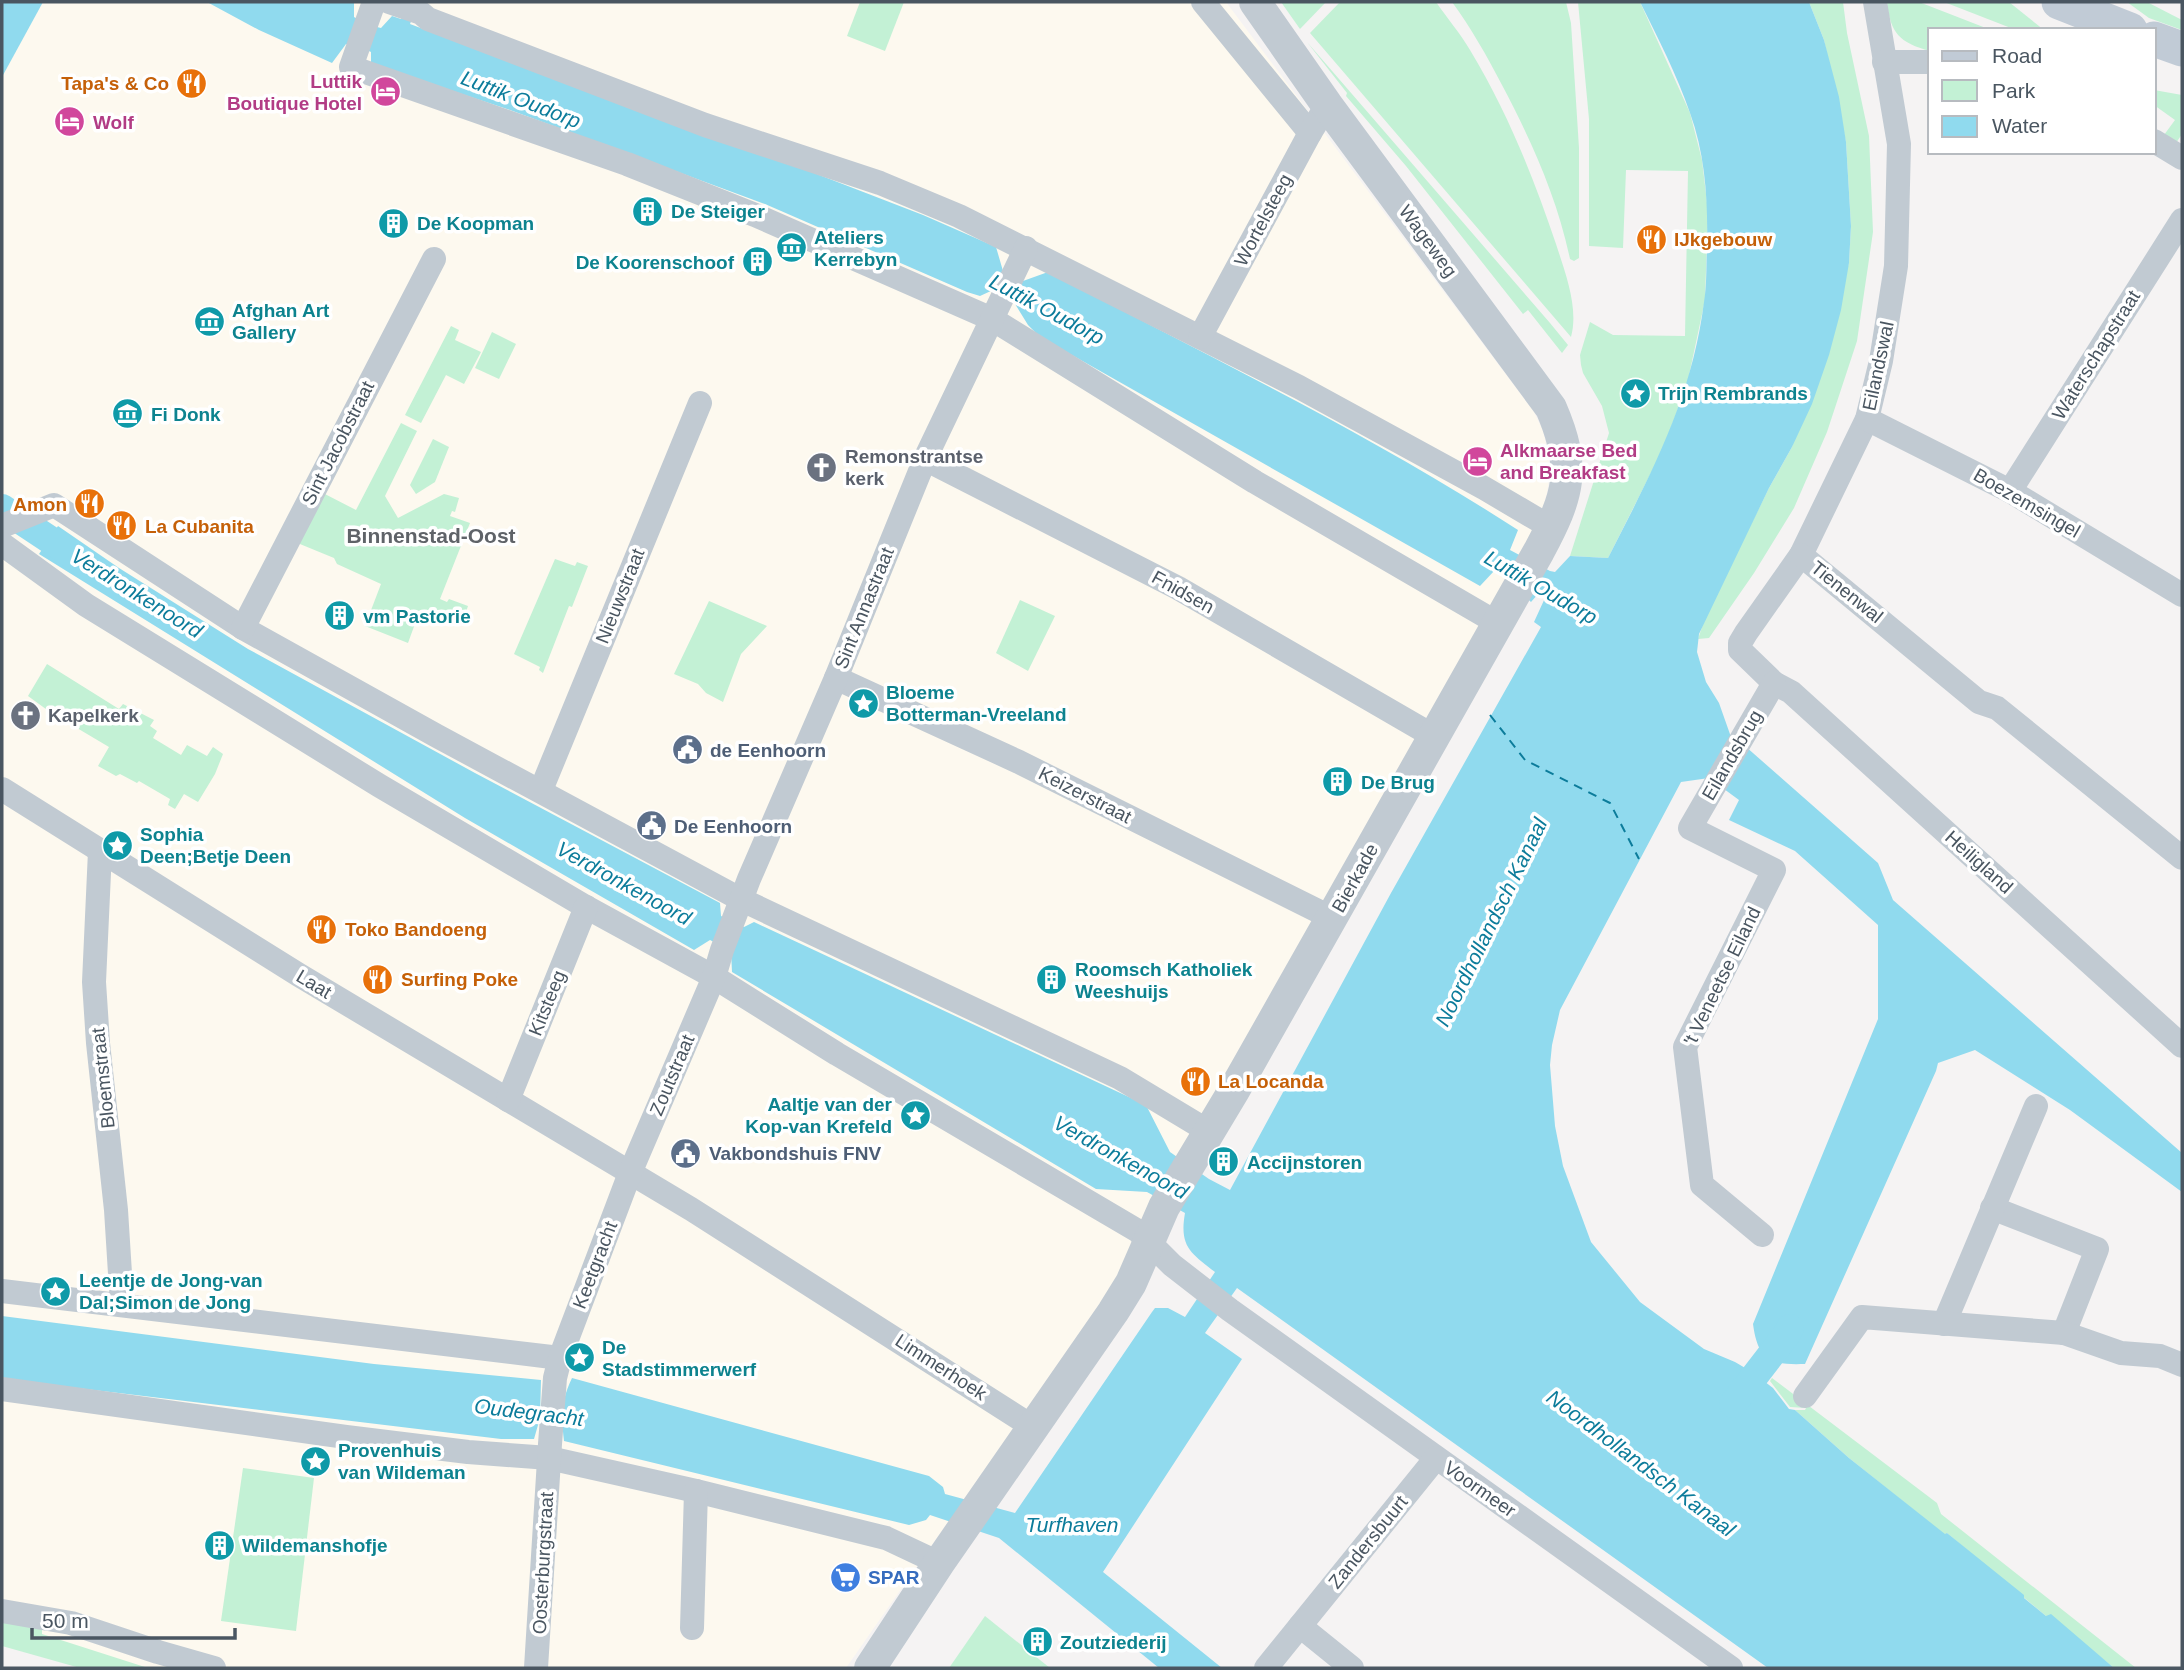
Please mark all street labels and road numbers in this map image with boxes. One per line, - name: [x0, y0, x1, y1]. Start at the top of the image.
- street label: Wortelsteeg: [1230, 170, 1296, 270]
- street label: Wageweg: [1395, 201, 1461, 281]
- street label: Waterschapstraat: [2048, 286, 2145, 423]
- street label: Eilandswal: [1858, 319, 1898, 413]
- street label: Sint Jacobstraat: [298, 377, 379, 508]
- street label: Boezemsingel: [1970, 464, 2084, 542]
- street label: Sint Annastraat: [830, 544, 898, 672]
- street label: Nieuwstraat: [591, 545, 649, 646]
- street label: Tienenwal: [1807, 557, 1887, 627]
- street label: Fnidsen: [1148, 566, 1218, 618]
- street label: Eilandsbrug: [1698, 706, 1766, 804]
- street label: Keizerstraat: [1035, 763, 1136, 828]
- street label: Heiligland: [1941, 826, 2017, 898]
- street label: Bierkade: [1328, 840, 1382, 916]
- street label: 't Veneetse Eiland: [1679, 903, 1765, 1049]
- street label: Laat: [293, 965, 336, 1003]
- street label: Kitsteeg: [524, 967, 570, 1039]
- street label: Bloemstraat: [87, 1026, 119, 1130]
- street label: Zoutstraat: [646, 1031, 699, 1118]
- street label: Keetgracht: [569, 1218, 622, 1312]
- street label: Limmerhoek: [891, 1330, 991, 1405]
- street label: Voormeer: [1440, 1457, 1520, 1522]
- street label: Oosterburgstraat: [529, 1491, 557, 1635]
- street label: Zandersbuurt: [1324, 1491, 1412, 1593]

